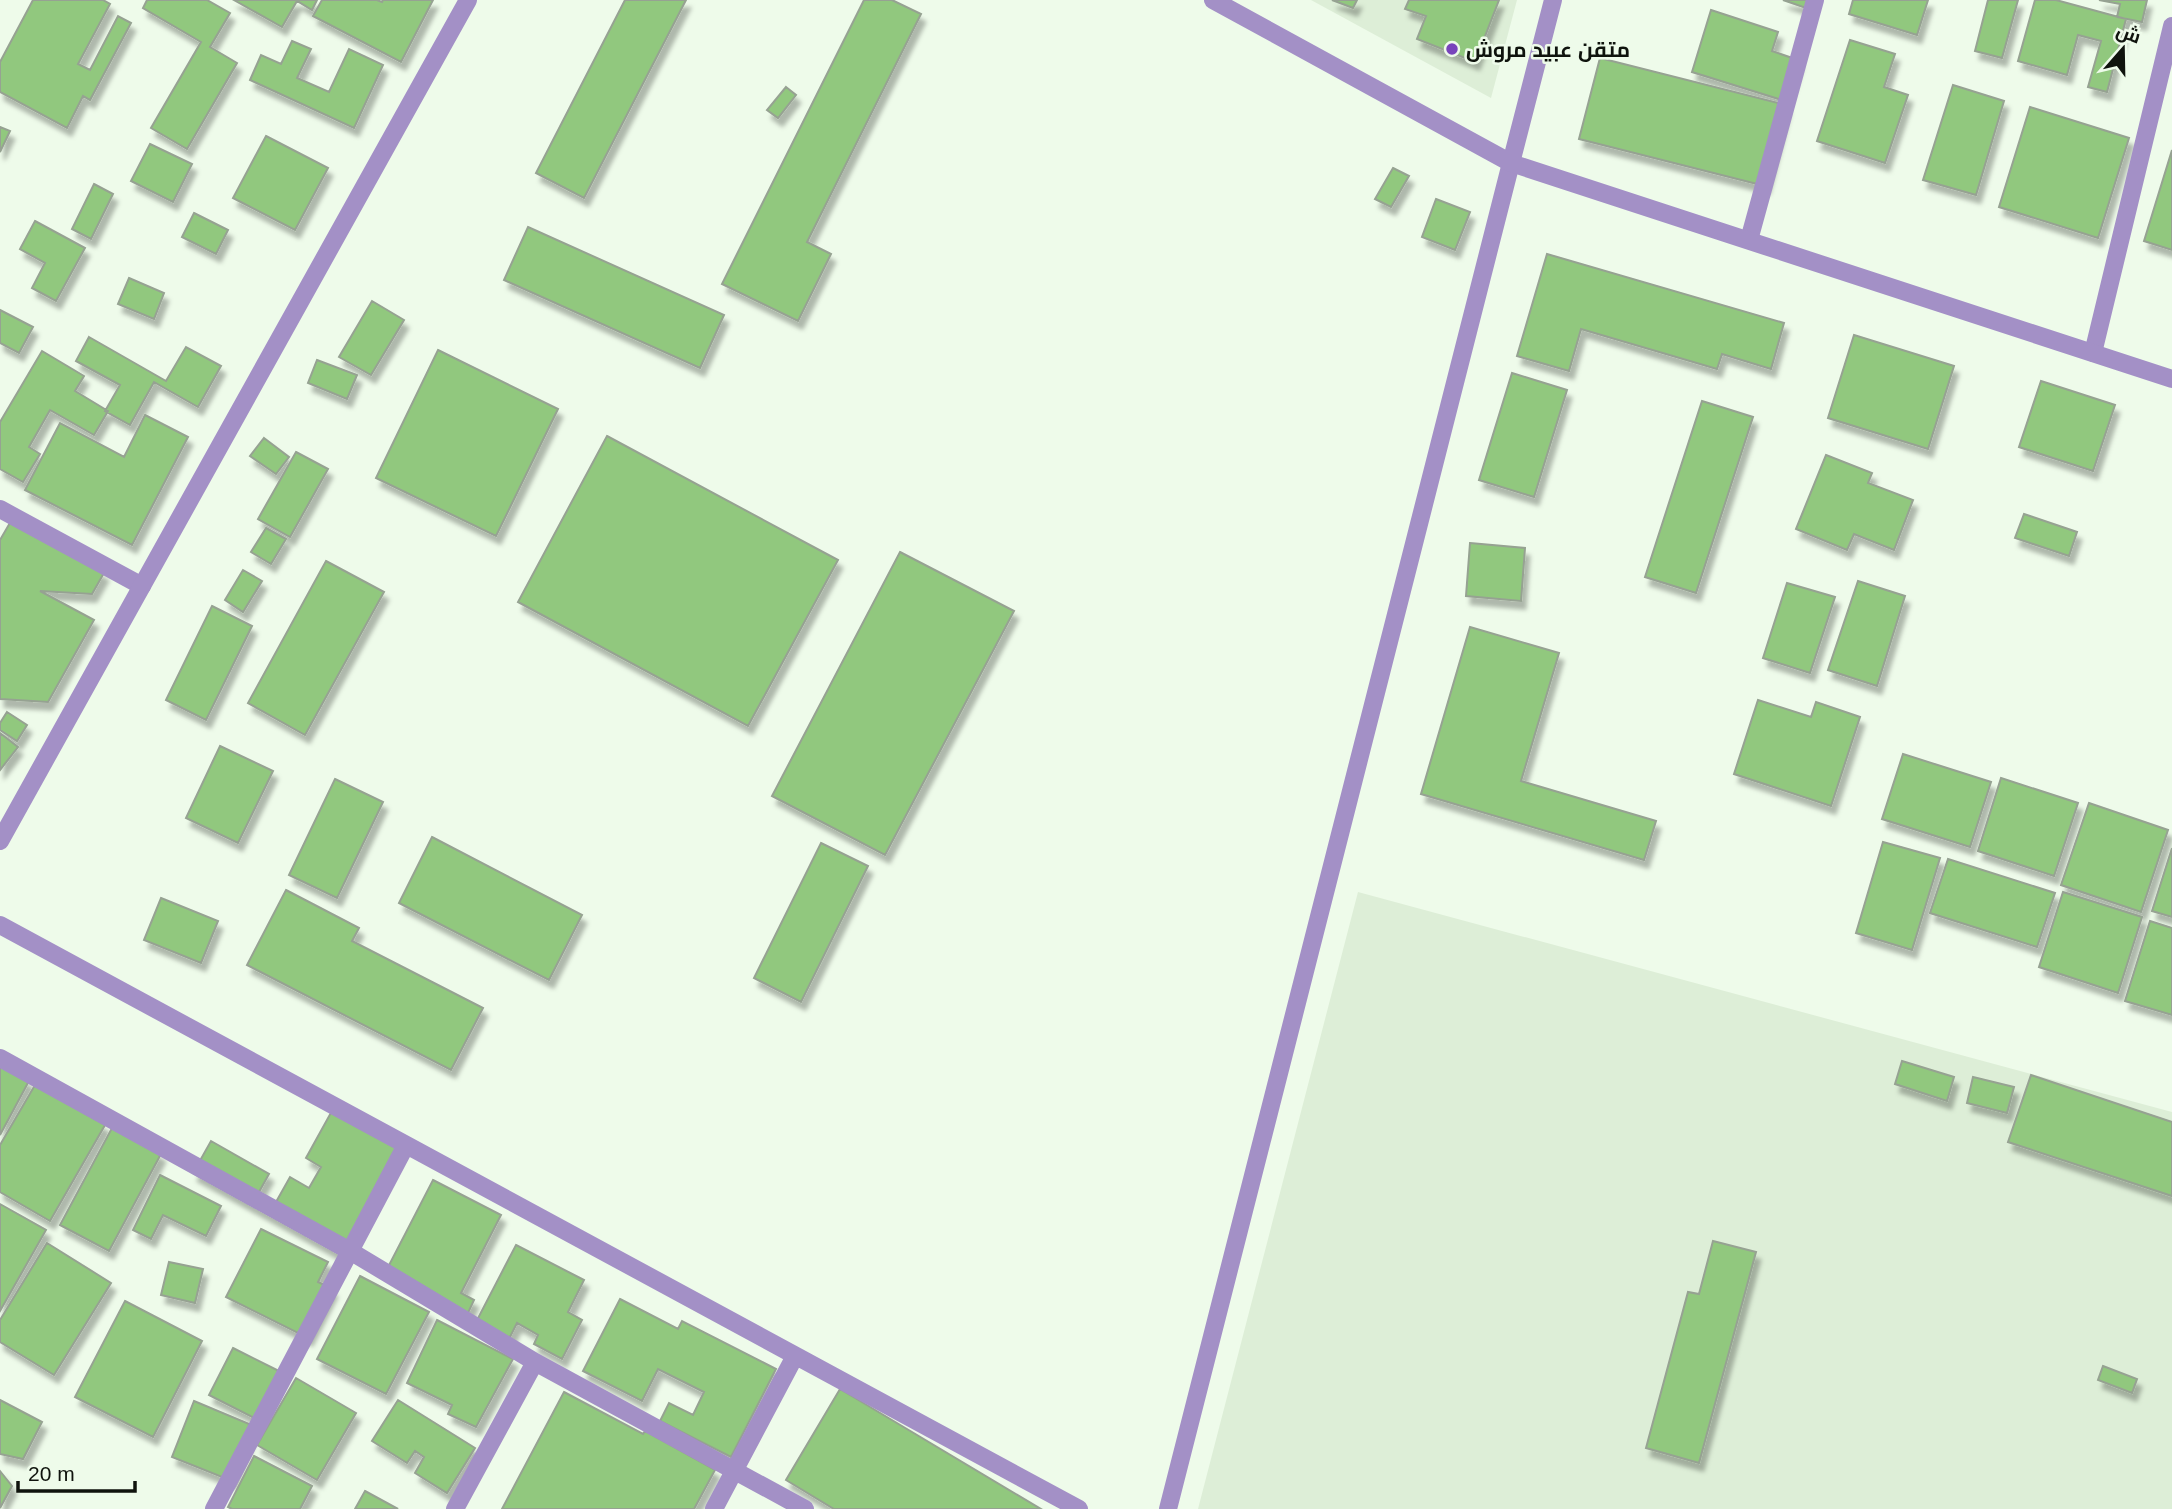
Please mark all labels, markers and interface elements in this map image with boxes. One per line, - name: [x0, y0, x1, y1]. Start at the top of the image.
- north arrow: [2088, 14, 2158, 84]
- text: ش: [2113, 19, 2144, 48]
- place label: متقن عبيد مروش: [1466, 38, 1630, 63]
- marker: متقن عبيد مروش: [1444, 41, 1460, 57]
- scale bar: [18, 1450, 135, 1494]
- text: 20 m: [28, 1462, 75, 1485]

